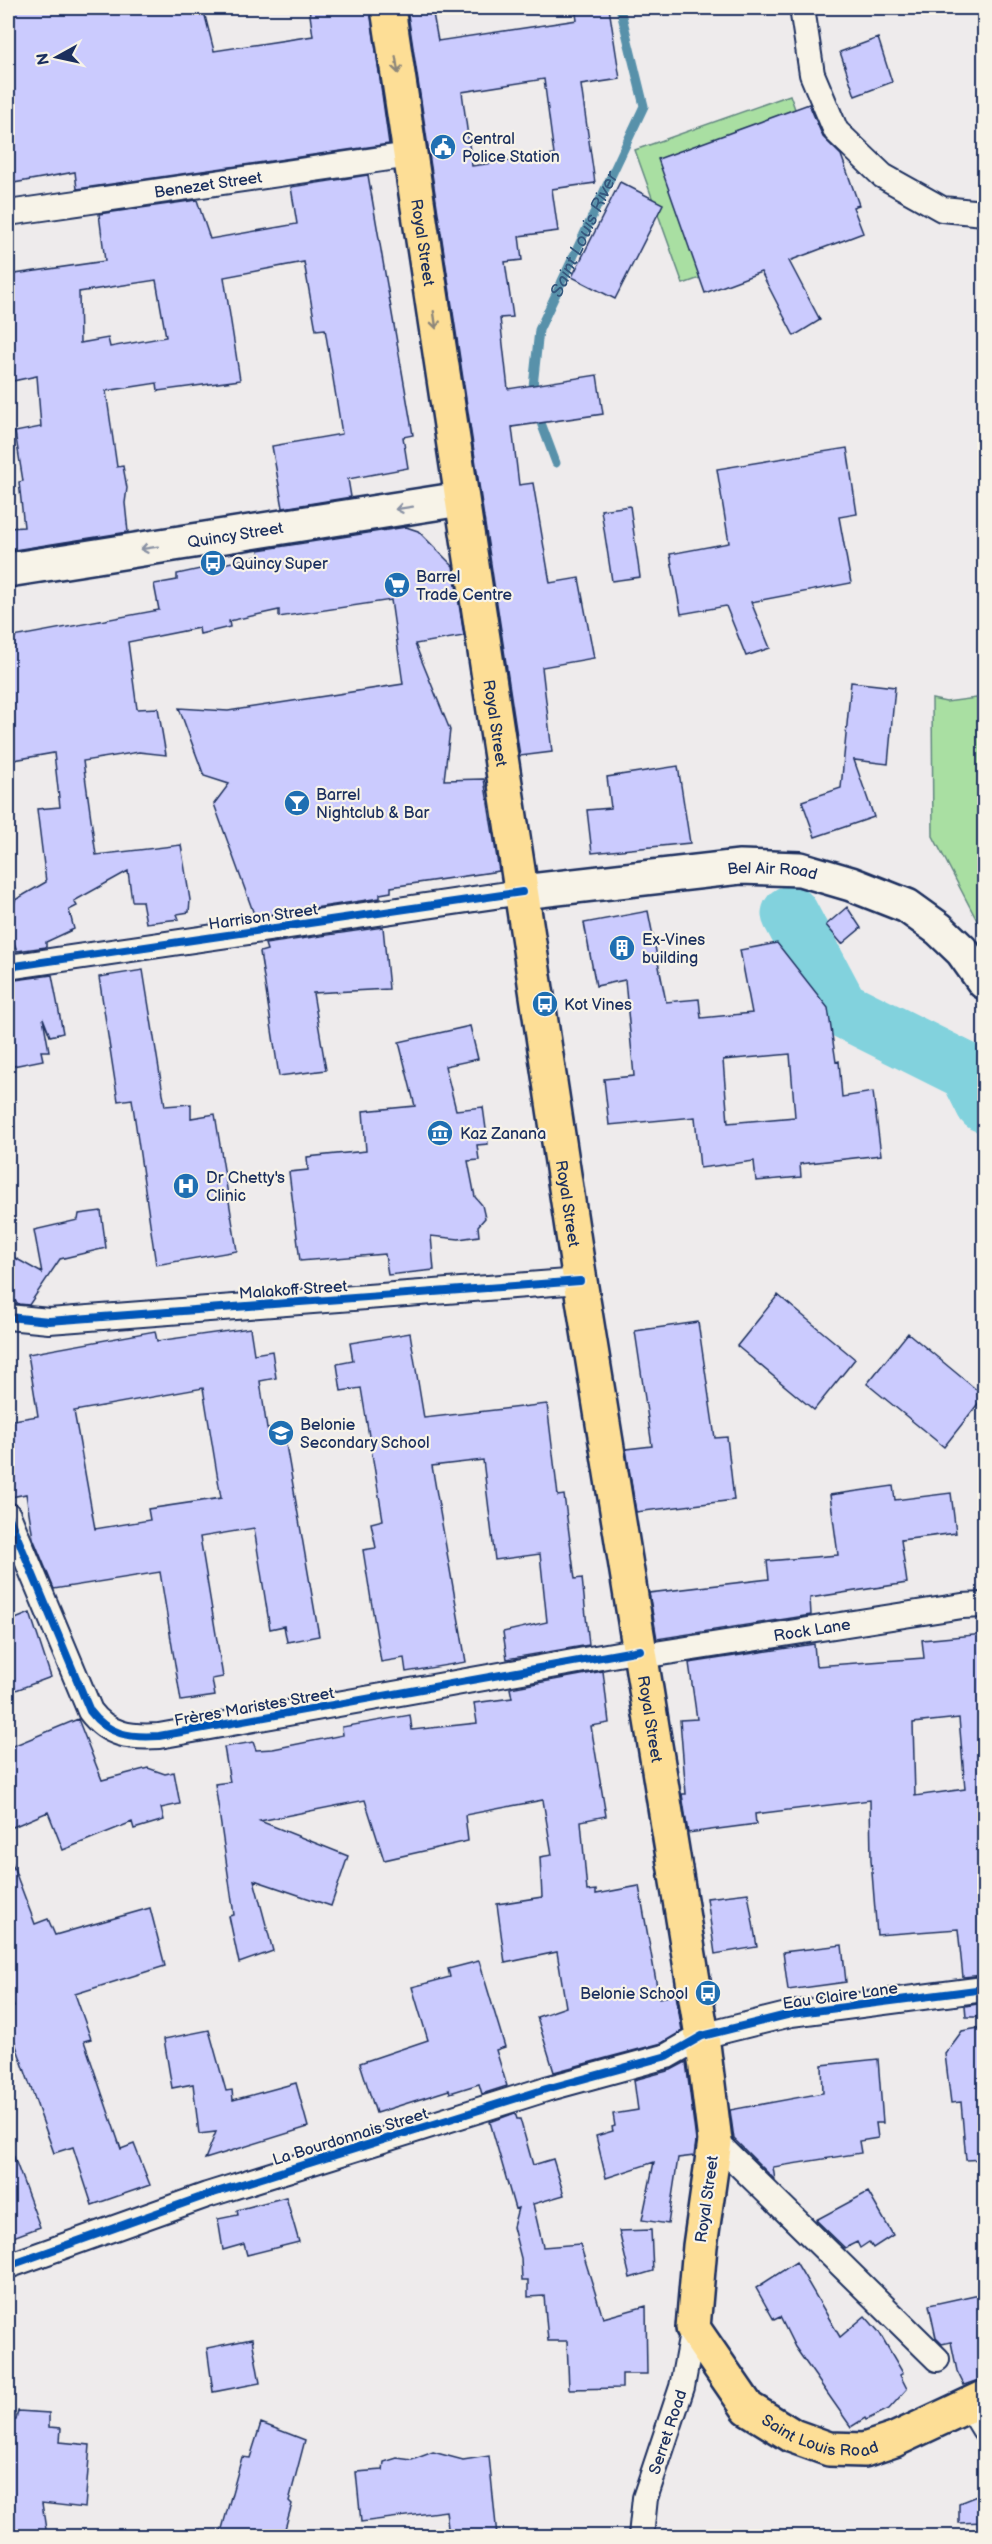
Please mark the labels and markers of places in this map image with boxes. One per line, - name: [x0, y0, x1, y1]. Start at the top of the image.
- place label: Central Police Station: [462, 130, 560, 167]
- public building icon: Central Police Station: [428, 132, 458, 162]
- bus stop icon: Quincy Super: [198, 548, 228, 578]
- place label: Quincy Super: [232, 555, 328, 574]
- place label: Barrel Trade Centre: [416, 568, 513, 605]
- supermarket icon: Barrel Trade Centre: [382, 570, 412, 600]
- place label: Barrel Nightclub & Bar: [316, 786, 430, 823]
- bar icon: Barrel Nightclub & Bar: [282, 788, 312, 818]
- place label: Ex-Vines building: [642, 931, 705, 968]
- building icon: Ex-Vines building: [607, 933, 637, 963]
- bus stop icon: Kot Vines: [530, 989, 560, 1019]
- place label: Kot Vines: [564, 996, 632, 1015]
- museum icon: Kaz Zanana: [425, 1118, 455, 1148]
- place label: Kaz Zanana: [460, 1125, 546, 1144]
- place label: Dr Chetty's Clinic: [206, 1169, 285, 1206]
- hospital icon: Dr Chetty's Clinic: [171, 1171, 201, 1201]
- place label: Belonie Secondary School: [300, 1416, 430, 1453]
- school or university icon: Belonie Secondary School: [266, 1418, 296, 1448]
- bus stop icon: Belonie School: [693, 1978, 723, 2008]
- place label: Belonie School: [580, 1985, 688, 2004]

